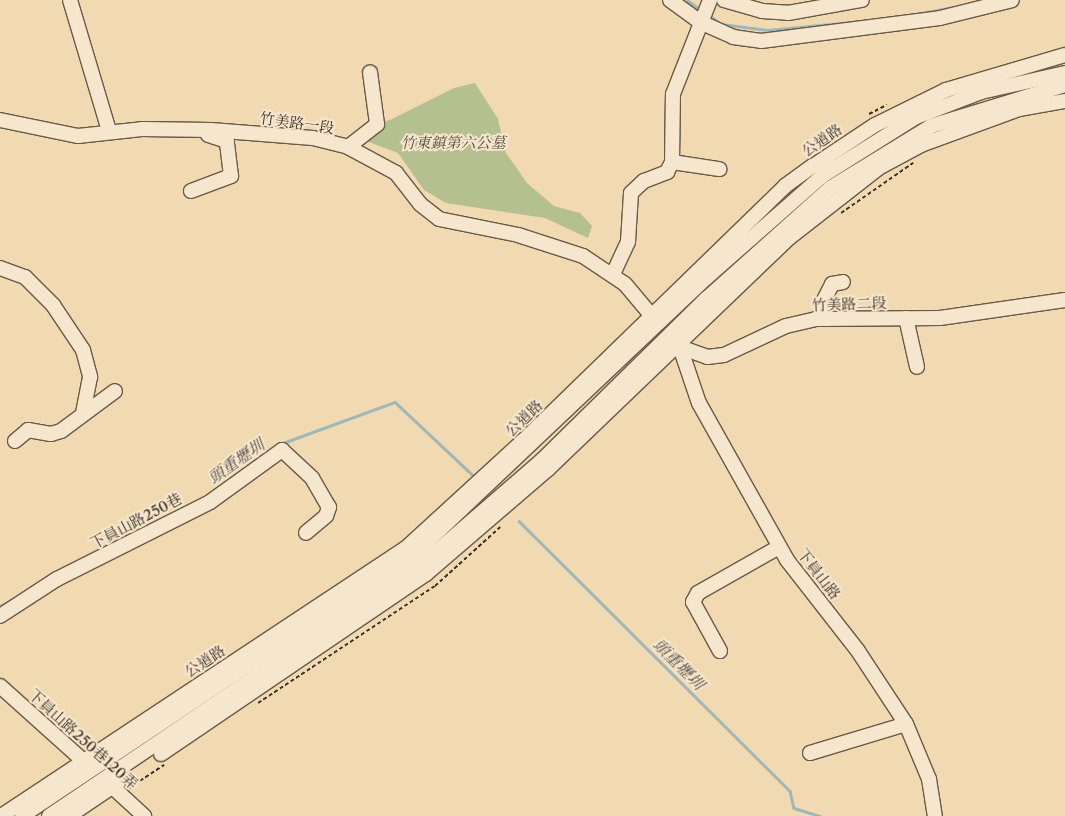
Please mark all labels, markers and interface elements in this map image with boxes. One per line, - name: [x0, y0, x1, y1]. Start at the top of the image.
- street label: 竹美路一段: [259, 109, 335, 137]
- street label: 公道路: [798, 120, 846, 160]
- park label: 竹東鎮第六公墓: [401, 134, 505, 152]
- street label: 竹美路二段: [811, 294, 887, 314]
- street label: 公道路: [502, 396, 546, 440]
- water label: 頭重壢圳: [204, 435, 268, 487]
- street label: 下員山路250巷: [87, 489, 185, 553]
- street label: 下員山路: [793, 545, 845, 603]
- water label: 頭重壢圳: [650, 635, 708, 693]
- street label: 公道路: [181, 641, 229, 681]
- street label: 下員山路250巷120弄: [25, 685, 141, 793]

